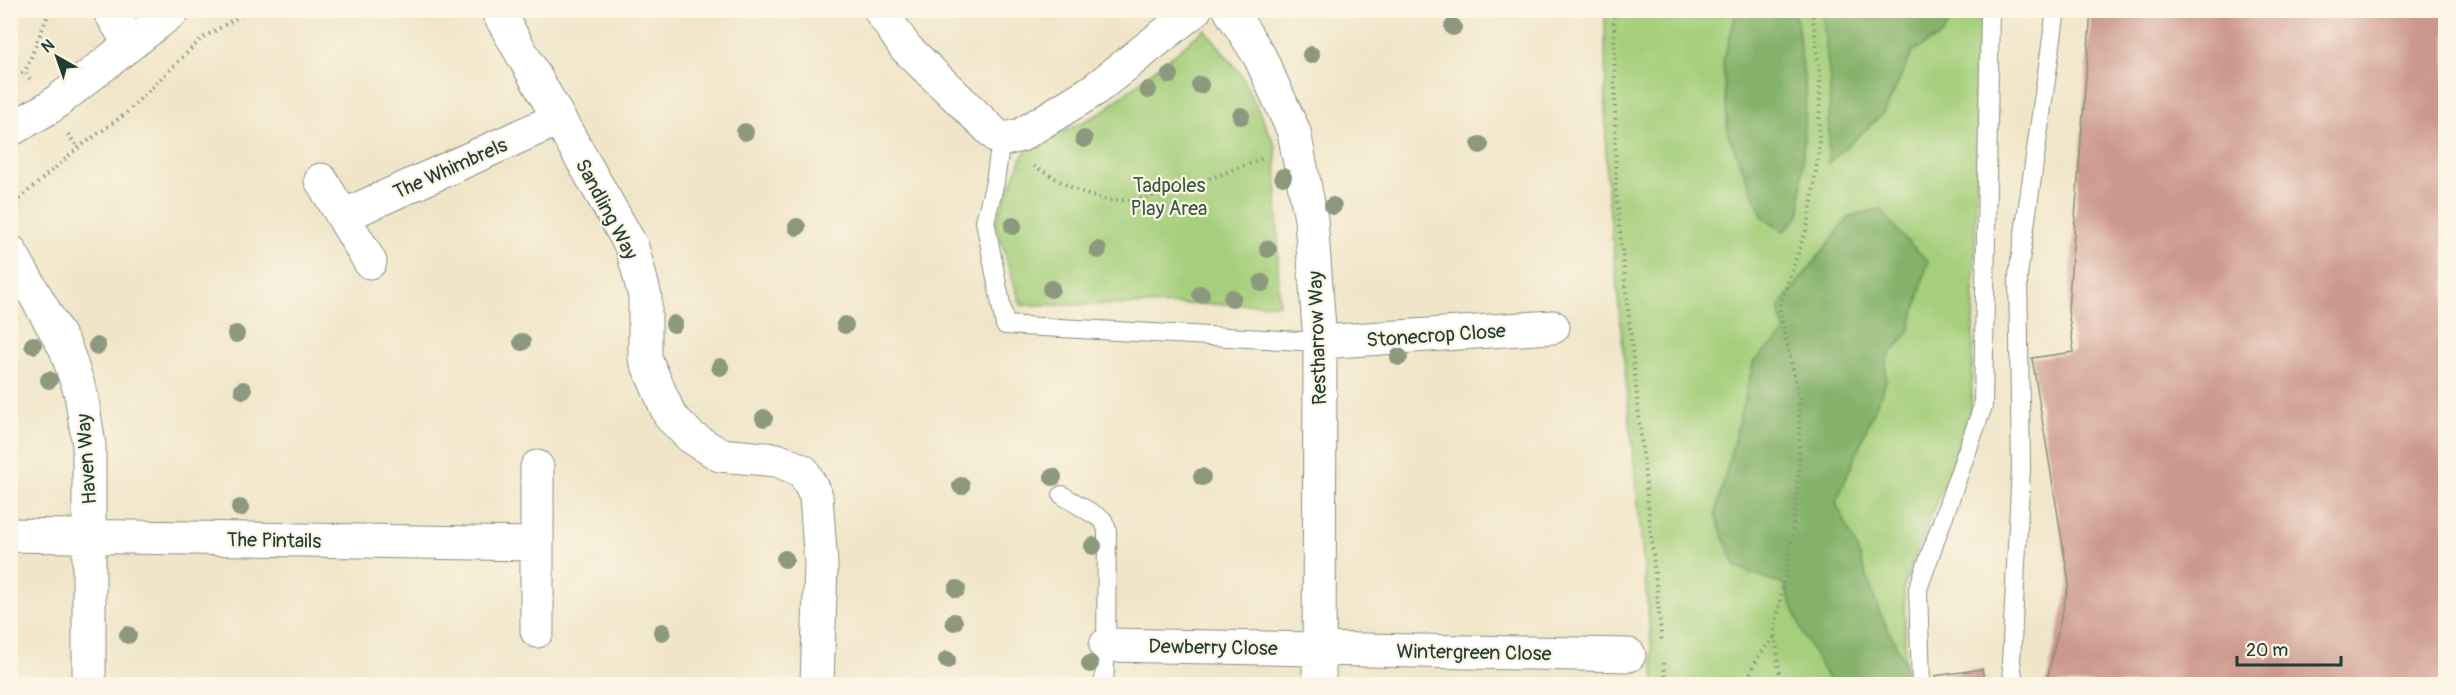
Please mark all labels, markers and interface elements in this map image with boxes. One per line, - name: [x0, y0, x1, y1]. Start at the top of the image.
- north arrow: [27, 27, 87, 87]
- text: N: [37, 35, 59, 57]
- street label: The Whimbrels: [389, 132, 511, 205]
- street label: Sandling Way: [570, 155, 644, 264]
- park label: Tadpoles Play Area: [1131, 173, 1207, 221]
- street label: Restharrow Way: [1303, 270, 1332, 406]
- street label: Stonecrop Close: [1365, 318, 1507, 353]
- street label: Haven Way: [71, 412, 102, 505]
- street label: The Pintails: [226, 527, 322, 554]
- scale bar: [2237, 629, 2340, 667]
- street label: Dewberry Close: [1148, 634, 1278, 661]
- street label: Wintergreen Close: [1396, 639, 1552, 666]
- text: 20 m: [2246, 639, 2288, 662]

